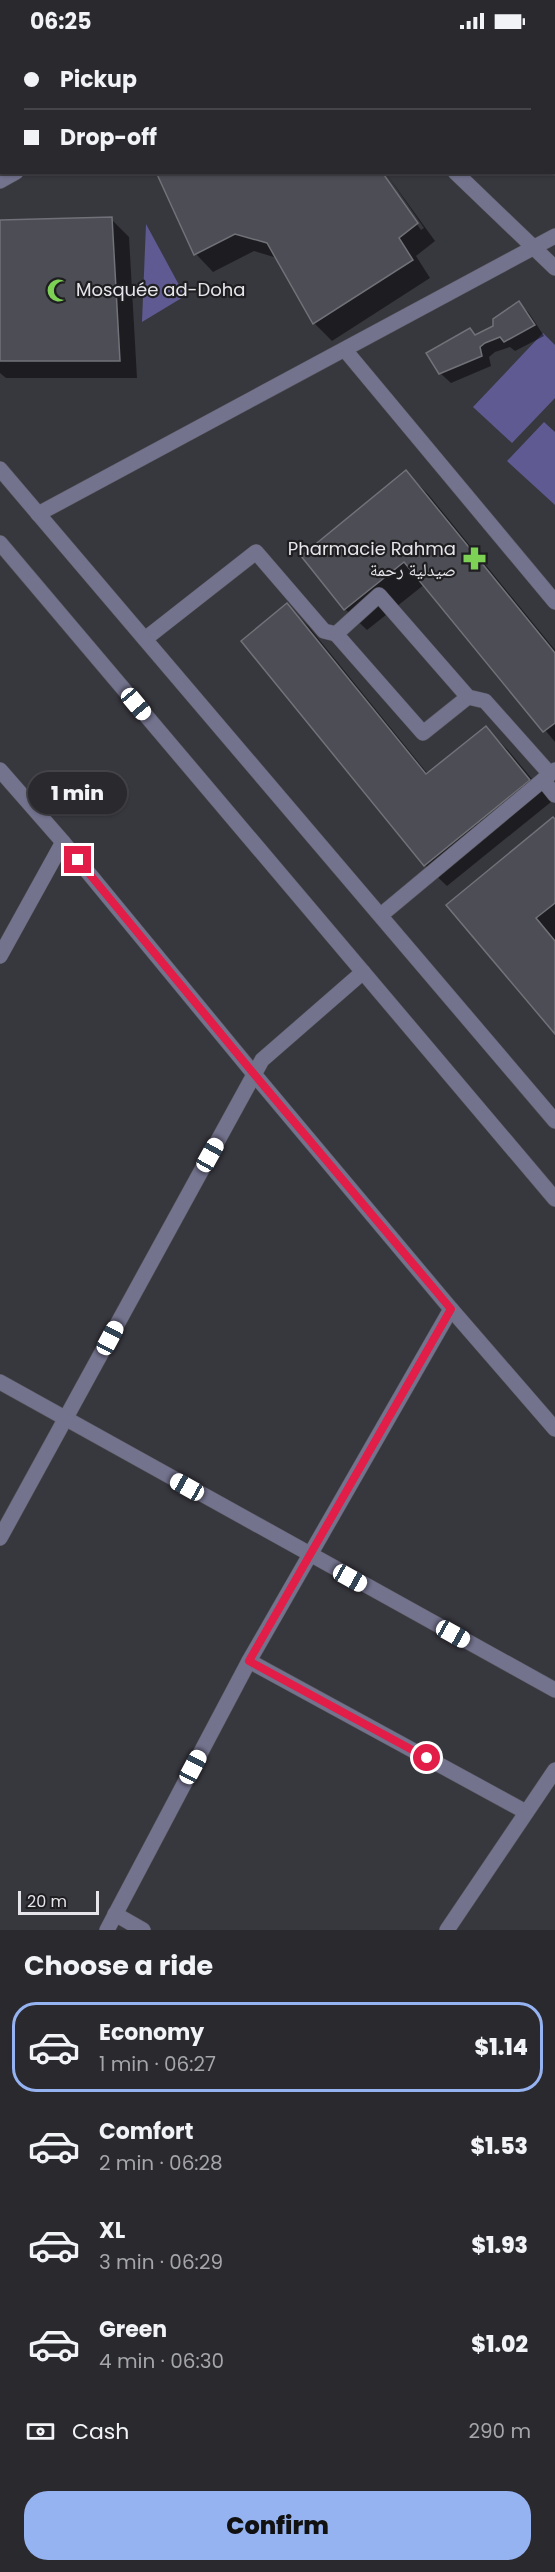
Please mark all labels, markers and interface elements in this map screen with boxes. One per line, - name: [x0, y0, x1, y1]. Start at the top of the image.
- text: 06:25: [30, 6, 91, 37]
- text: Pickup: [60, 64, 137, 95]
- text: Drop-off: [60, 122, 157, 153]
- mosque icon: Mosquée ad-Doha: [45, 277, 71, 303]
- place label: Mosquée ad-Doha: [76, 277, 245, 302]
- place label: Pharmacie Rahma صيدلية رحمة: [288, 536, 456, 582]
- pharmacy icon: Pharmacie Rahma صيدلية رحمة: [461, 546, 487, 572]
- car: [118, 684, 154, 724]
- callout: 1 min: [28, 773, 128, 815]
- text: 1 min: [51, 779, 104, 807]
- route end: [64, 846, 91, 873]
- car: [193, 1135, 227, 1175]
- car: [94, 1318, 126, 1358]
- car: [167, 1470, 207, 1504]
- car: [330, 1561, 370, 1595]
- car: [433, 1617, 473, 1651]
- route start: [413, 1744, 440, 1771]
- car: [177, 1747, 209, 1787]
- scale bar: [18, 1888, 99, 1916]
- text: 20 m: [27, 1890, 67, 1913]
- text: Choose a ride: [24, 1947, 213, 1984]
- text: Economy: [99, 2017, 204, 2048]
- icon: car: [27, 2020, 81, 2074]
- text: $1.14: [475, 2032, 528, 2063]
- text: 1 min · 06:27: [99, 2050, 216, 2078]
- text: Comfort: [99, 2116, 193, 2147]
- icon: car: [27, 2119, 81, 2173]
- text: $1.53: [470, 2131, 528, 2162]
- text: 2 min · 06:28: [99, 2149, 223, 2177]
- text: XL: [99, 2215, 125, 2246]
- icon: car: [27, 2218, 81, 2272]
- text: $1.93: [472, 2230, 528, 2261]
- text: 3 min · 06:29: [99, 2248, 223, 2276]
- text: Green: [99, 2314, 167, 2345]
- icon: car: [27, 2317, 81, 2371]
- text: $1.02: [471, 2329, 528, 2360]
- text: 4 min · 06:30: [99, 2347, 224, 2375]
- icon: cash: [24, 2415, 57, 2448]
- text: Cash: [72, 2416, 129, 2447]
- text: 290 m: [468, 2417, 531, 2445]
- button: Confirm: [24, 2491, 531, 2560]

